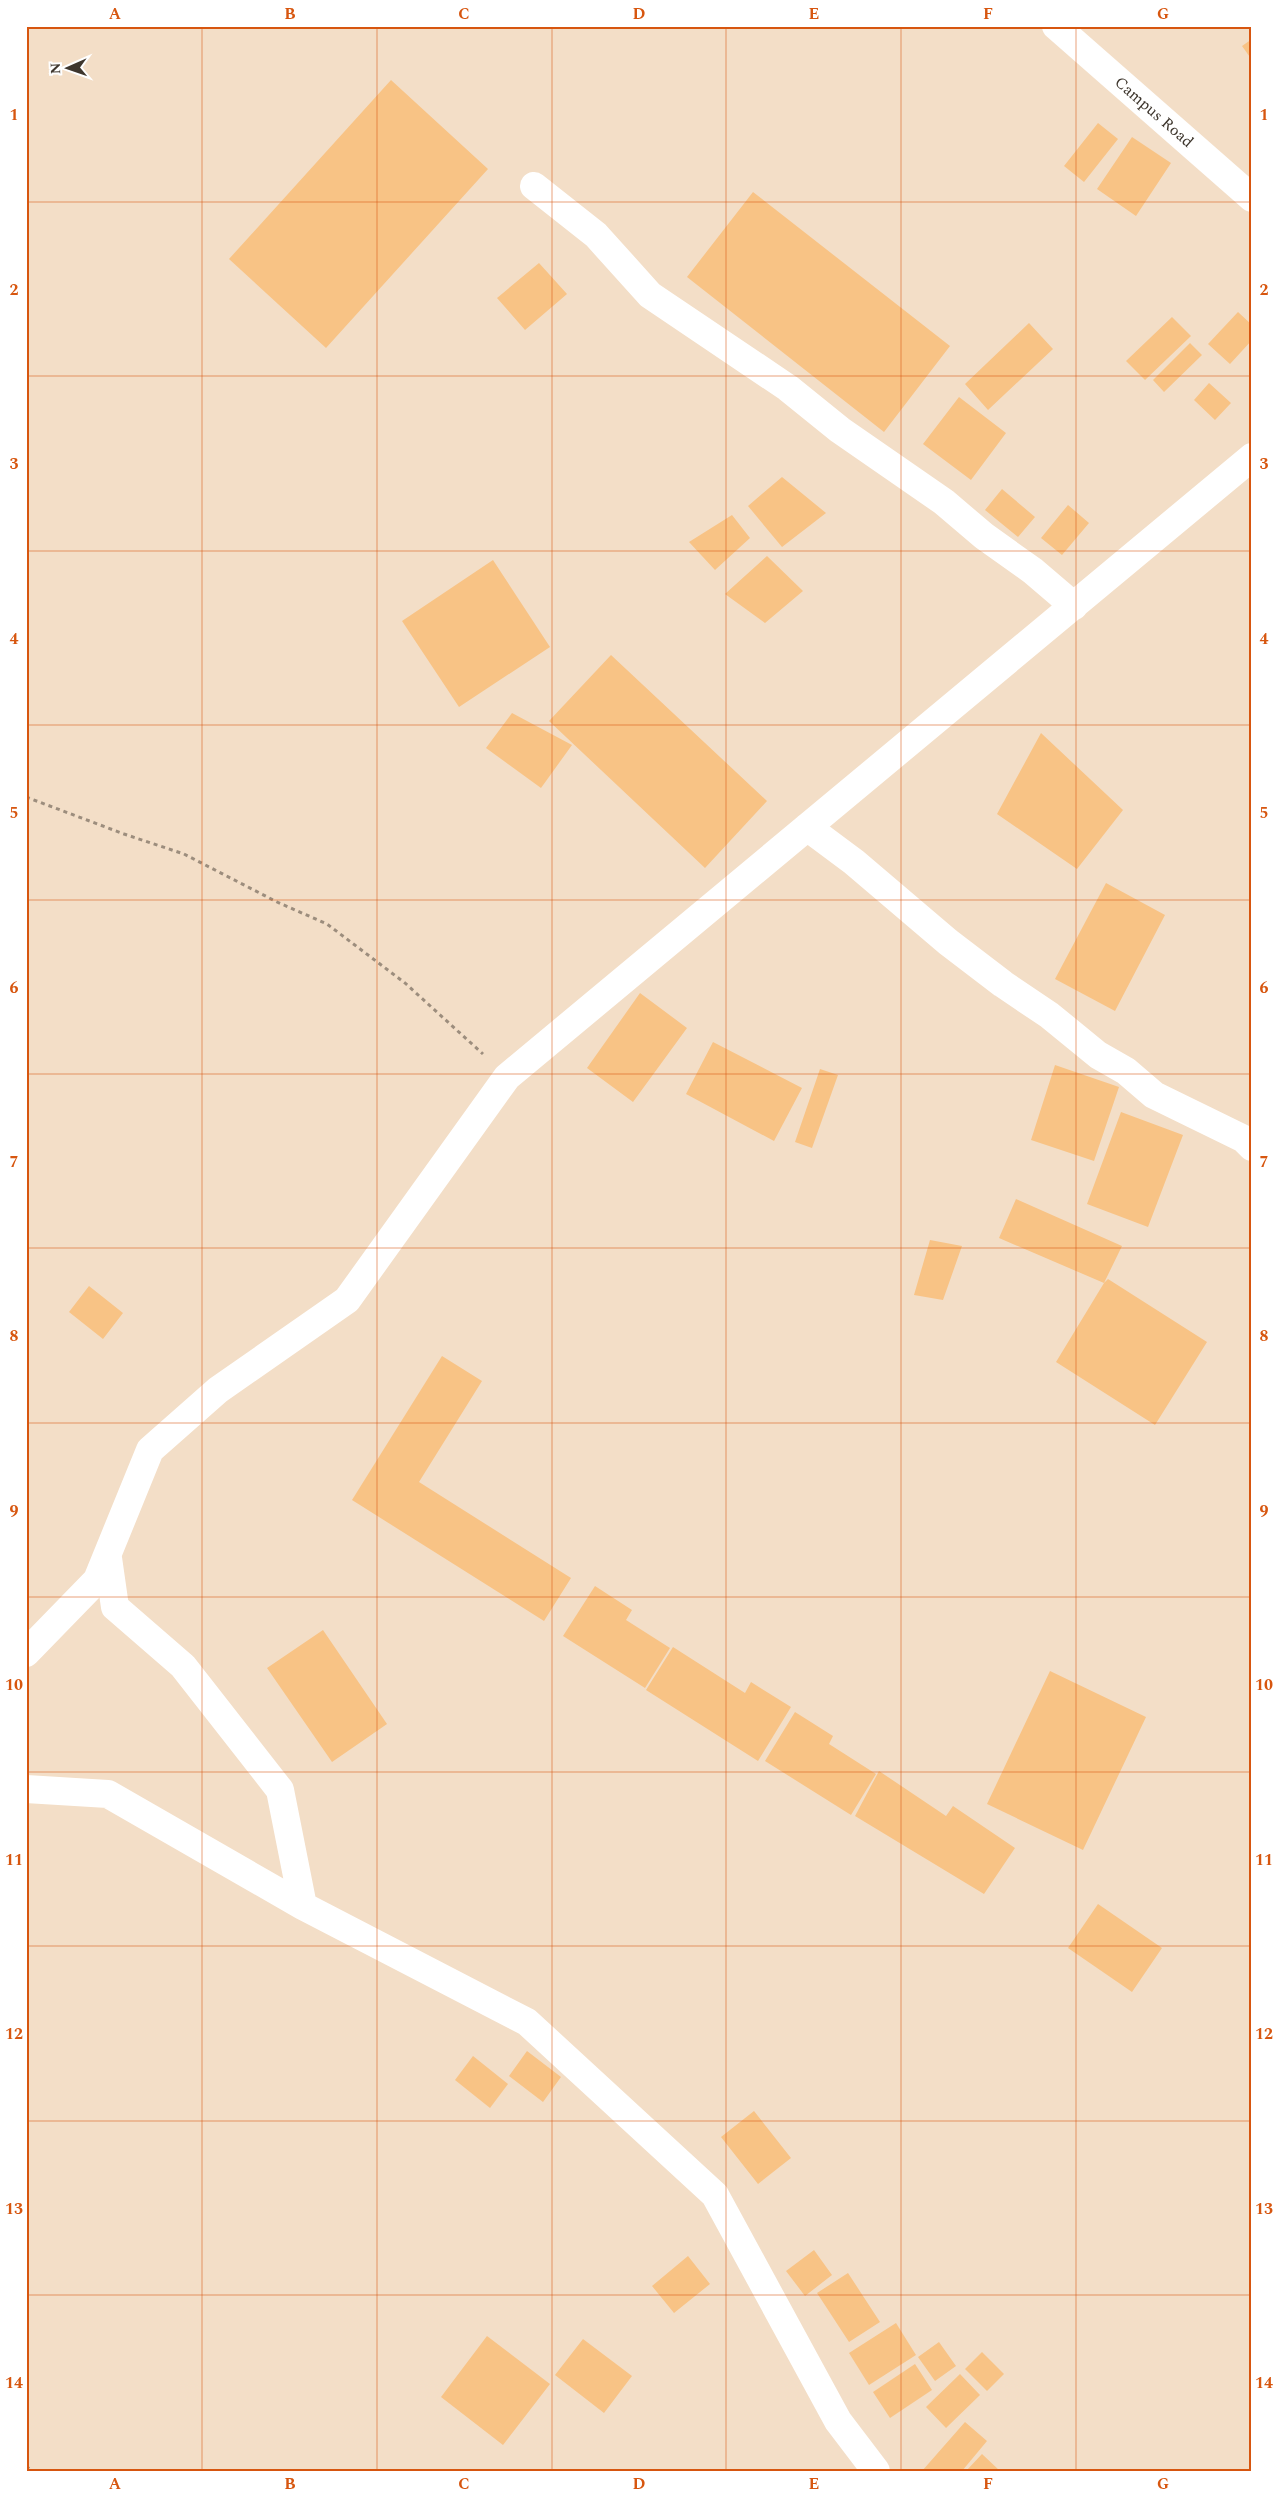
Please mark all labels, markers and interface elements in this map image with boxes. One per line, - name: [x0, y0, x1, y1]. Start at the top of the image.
- text: A: [109, 2, 122, 26]
- text: B: [284, 2, 296, 26]
- text: C: [458, 2, 470, 26]
- text: D: [633, 2, 646, 26]
- text: E: [809, 2, 819, 26]
- text: F: [983, 2, 993, 26]
- text: G: [1157, 2, 1169, 26]
- north arrow: [42, 42, 92, 92]
- text: N: [45, 62, 66, 75]
- street label: Campus Road: [1109, 71, 1199, 153]
- text: 1: [10, 103, 18, 127]
- text: 1: [1260, 103, 1268, 127]
- text: 2: [10, 278, 19, 302]
- text: 2: [1260, 278, 1269, 302]
- text: 3: [10, 452, 19, 476]
- text: 3: [1260, 452, 1269, 476]
- text: 4: [10, 627, 19, 651]
- text: 4: [1260, 627, 1269, 651]
- text: 5: [10, 801, 18, 825]
- text: 5: [1260, 801, 1268, 825]
- text: 6: [10, 976, 19, 1000]
- text: 6: [1260, 976, 1269, 1000]
- text: 7: [10, 1150, 19, 1174]
- text: 7: [1260, 1150, 1269, 1174]
- text: 8: [10, 1324, 19, 1348]
- text: 8: [1260, 1324, 1269, 1348]
- text: 9: [10, 1499, 19, 1523]
- text: 9: [1260, 1499, 1269, 1523]
- text: 10: [5, 1673, 23, 1697]
- text: 10: [1255, 1673, 1273, 1697]
- text: 11: [5, 1848, 23, 1872]
- text: 11: [1255, 1848, 1273, 1872]
- text: 12: [5, 2022, 23, 2046]
- text: 12: [1255, 2022, 1273, 2046]
- text: 13: [5, 2197, 23, 2221]
- text: 13: [1255, 2197, 1273, 2221]
- text: 14: [5, 2371, 23, 2395]
- text: 14: [1255, 2371, 1273, 2395]
- text: A: [109, 2472, 122, 2496]
- text: B: [284, 2472, 296, 2496]
- text: C: [458, 2472, 470, 2496]
- text: D: [633, 2472, 646, 2496]
- text: E: [809, 2472, 819, 2496]
- text: F: [983, 2472, 993, 2496]
- text: G: [1157, 2472, 1169, 2496]

